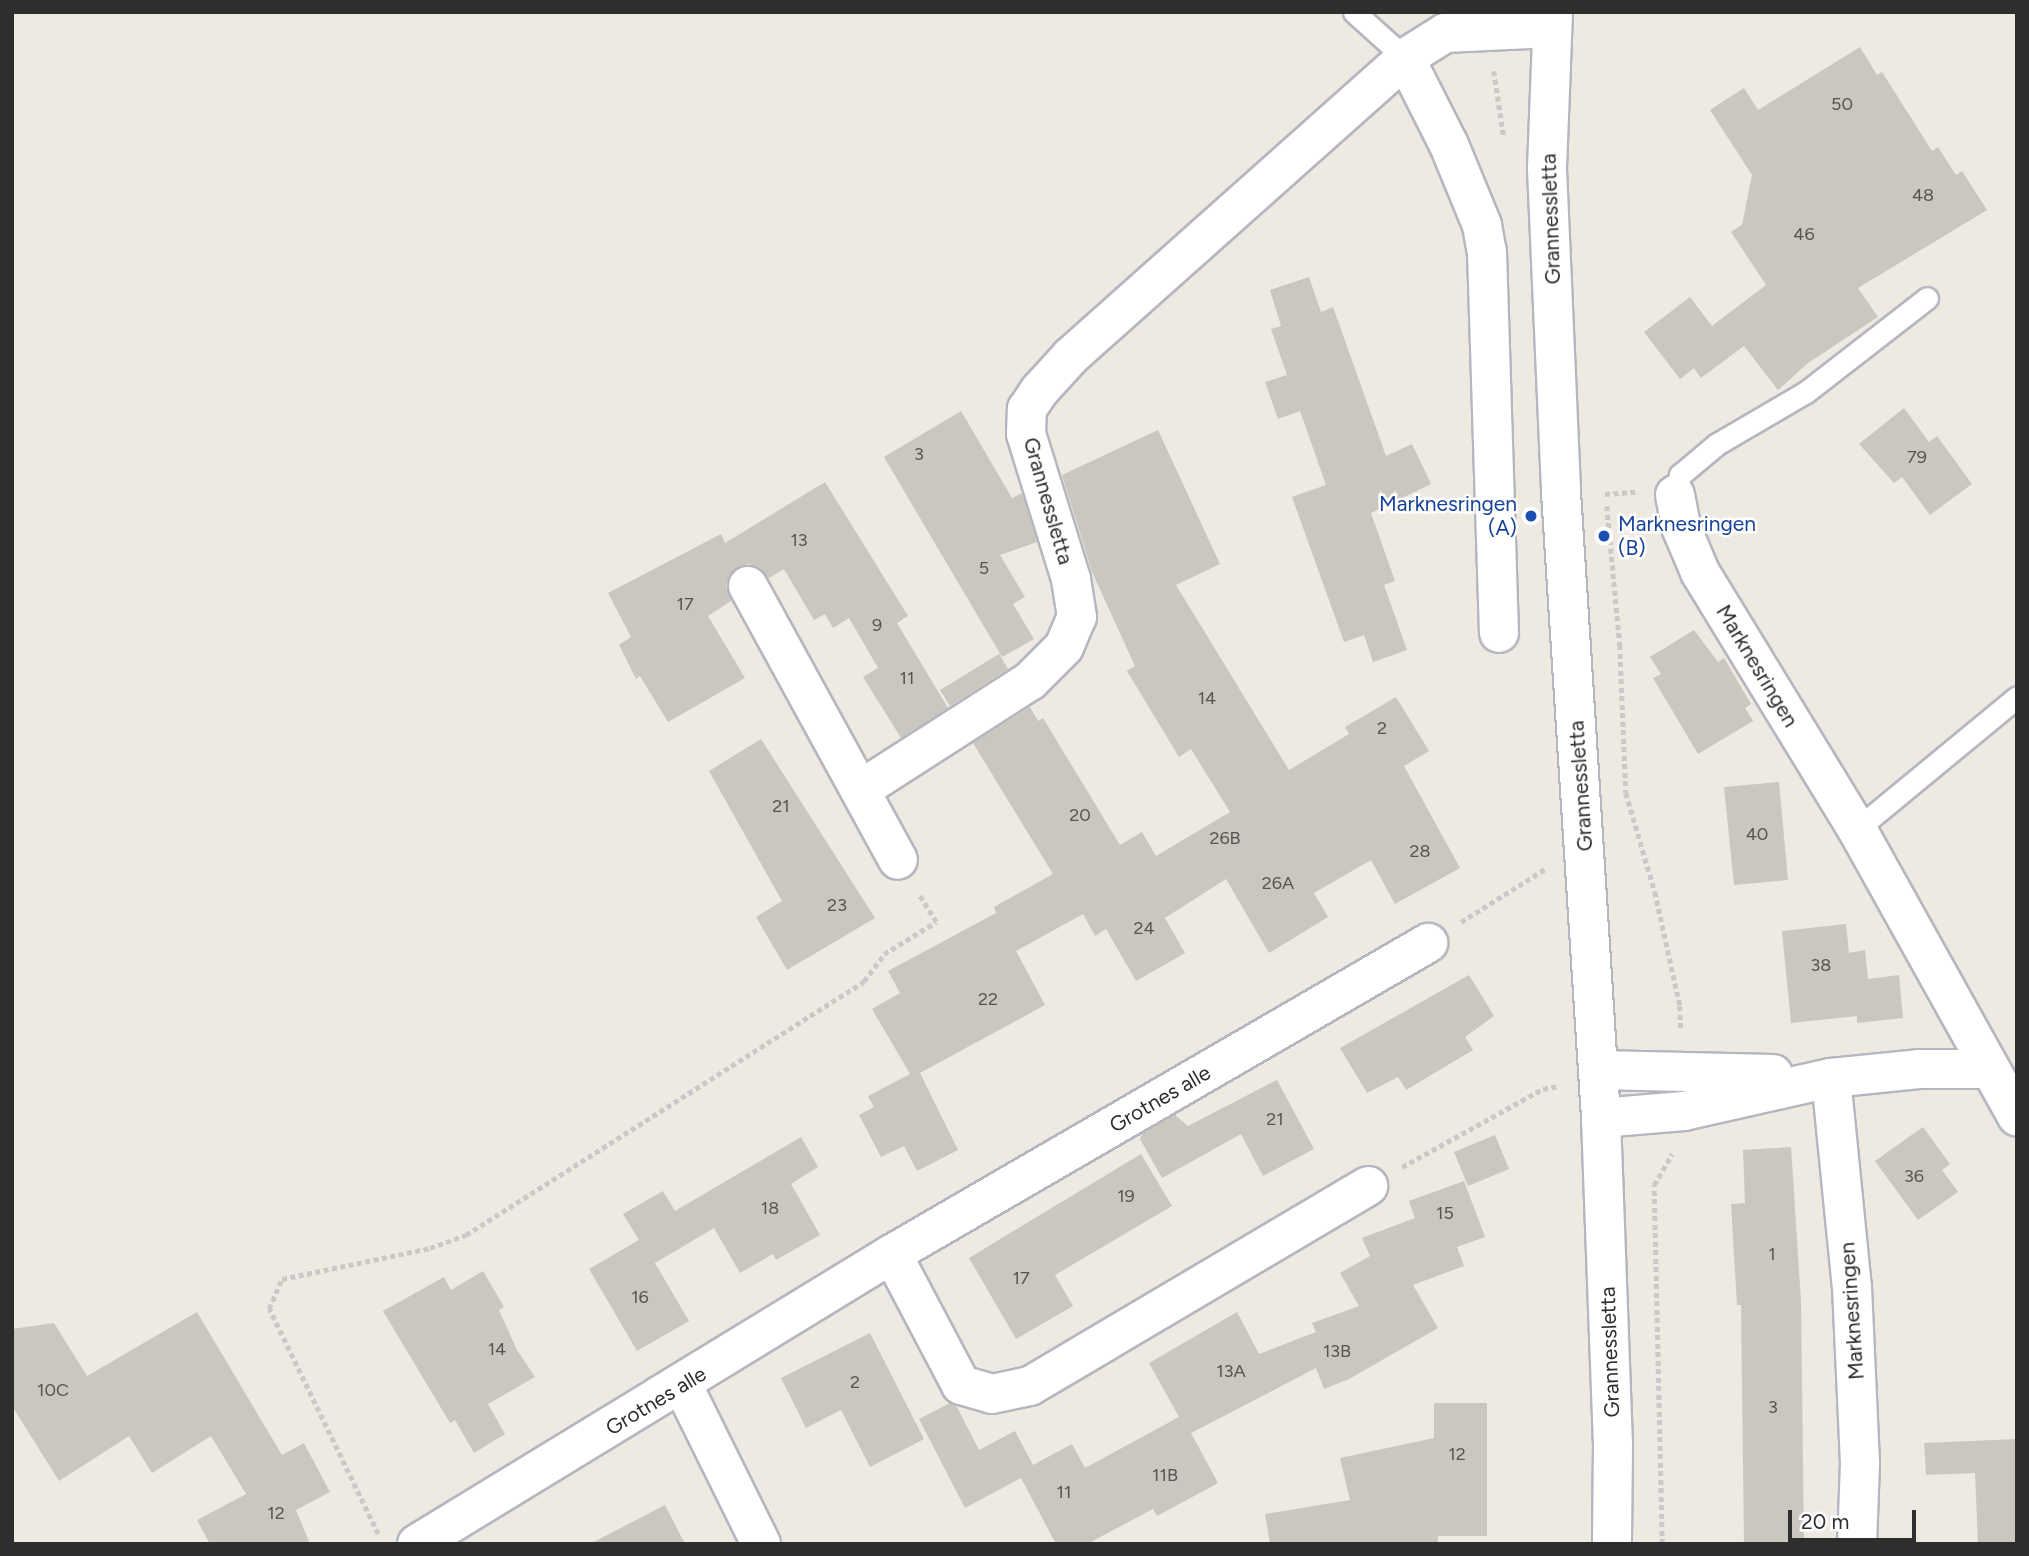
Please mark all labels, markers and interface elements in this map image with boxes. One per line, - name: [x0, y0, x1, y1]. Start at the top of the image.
- house number: 50: [1831, 93, 1853, 115]
- street label: Grannessletta: [1536, 153, 1566, 285]
- house number: 48: [1912, 184, 1934, 206]
- house number: 46: [1793, 223, 1815, 245]
- street label: Grannessletta: [1018, 435, 1078, 567]
- house number: 3: [914, 443, 924, 465]
- house number: 79: [1907, 446, 1927, 468]
- place label: Marknesringen (A): [1379, 491, 1517, 541]
- marker: Marknesringen (A): [1523, 508, 1539, 524]
- place label: Marknesringen (B): [1618, 511, 1756, 561]
- marker: Marknesringen (B): [1596, 528, 1612, 544]
- house number: 13: [790, 529, 808, 551]
- house number: 5: [979, 557, 989, 579]
- house number: 17: [676, 593, 694, 615]
- street label: Marknesringen: [1711, 600, 1803, 732]
- house number: 9: [872, 614, 882, 636]
- house number: 11: [900, 667, 914, 689]
- house number: 14: [1198, 687, 1216, 709]
- house number: 2: [1377, 717, 1387, 739]
- street label: Grannessletta: [1564, 720, 1598, 852]
- house number: 21: [772, 795, 790, 817]
- house number: 20: [1069, 804, 1091, 826]
- house number: 40: [1746, 823, 1768, 845]
- house number: 26B: [1209, 827, 1241, 849]
- house number: 28: [1409, 840, 1431, 862]
- house number: 26A: [1262, 872, 1294, 894]
- house number: 23: [827, 894, 847, 916]
- house number: 24: [1133, 917, 1155, 939]
- house number: 38: [1811, 954, 1831, 976]
- house number: 22: [978, 988, 998, 1010]
- street label: Grotnes alle: [1105, 1060, 1215, 1138]
- house number: 21: [1266, 1108, 1284, 1130]
- house number: 36: [1904, 1165, 1924, 1187]
- house number: 19: [1117, 1185, 1135, 1207]
- house number: 18: [761, 1197, 779, 1219]
- house number: 15: [1436, 1202, 1454, 1224]
- street label: Marknesringen: [1835, 1241, 1869, 1381]
- house number: 1: [1768, 1243, 1776, 1265]
- house number: 17: [1012, 1267, 1030, 1289]
- house number: 16: [631, 1286, 649, 1308]
- street label: Grannessletta: [1595, 1286, 1625, 1418]
- house number: 14: [488, 1338, 506, 1360]
- house number: 13B: [1323, 1340, 1351, 1362]
- house number: 13A: [1216, 1360, 1246, 1382]
- street label: Grotnes alle: [601, 1361, 711, 1441]
- house number: 2: [850, 1371, 860, 1393]
- house number: 10C: [37, 1379, 69, 1401]
- house number: 3: [1768, 1396, 1778, 1418]
- house number: 12: [1448, 1443, 1466, 1465]
- house number: 11B: [1152, 1464, 1178, 1486]
- house number: 11: [1057, 1481, 1071, 1503]
- scale bar: [1791, 1496, 1919, 1540]
- house number: 12: [267, 1502, 285, 1524]
- text: 20 m: [1801, 1509, 1849, 1534]

